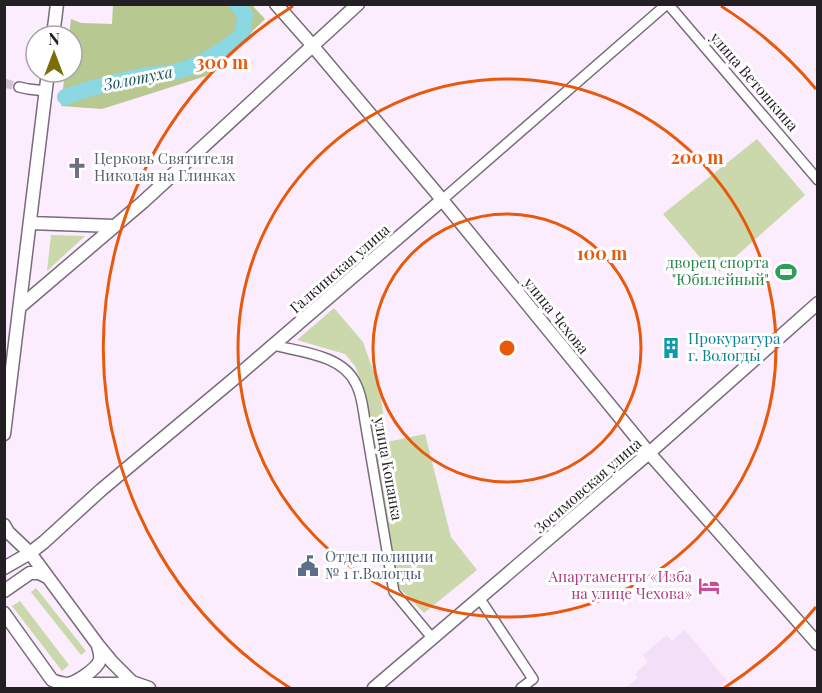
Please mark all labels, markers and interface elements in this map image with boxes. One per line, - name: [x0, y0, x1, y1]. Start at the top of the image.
- north arrow: [24, 24, 84, 84]
- street label: улица Ветошкина: [706, 27, 804, 135]
- text: N: [48, 28, 60, 49]
- text: 300 m: [196, 50, 249, 74]
- water label: Золотуха: [100, 60, 174, 95]
- text: 200 m: [670, 145, 724, 169]
- place label: Церковь Святителя Николая на Глинках: [94, 148, 236, 185]
- church icon: Церковь Святителя Николая на Глинках: [65, 156, 89, 180]
- street label: Галкинская улица: [285, 219, 394, 317]
- text: 100 m: [577, 241, 628, 265]
- place label: дворец спорта "Юбилейный": [666, 252, 770, 289]
- sports icon: дворец спорта "Юбилейный": [774, 260, 798, 284]
- street label: улица Чехова: [519, 272, 594, 358]
- place label: Прокуратура г. Вологды: [688, 328, 781, 365]
- building icon: Прокуратура г. Вологды: [659, 336, 683, 360]
- centre of rings: [497, 338, 517, 358]
- street label: улица Копанка: [370, 415, 408, 522]
- street label: Зосимовская улица: [530, 433, 646, 537]
- place label: Отдел полиции № 1 г.Вологды: [325, 546, 434, 583]
- public building icon: Отдел полиции № 1 г.Вологды: [296, 554, 320, 578]
- place label: Апартаменты «Изба на улице Чехова»: [548, 566, 693, 603]
- hotel icon: Апартаменты «Изба на улице Чехова»: [697, 574, 721, 598]

